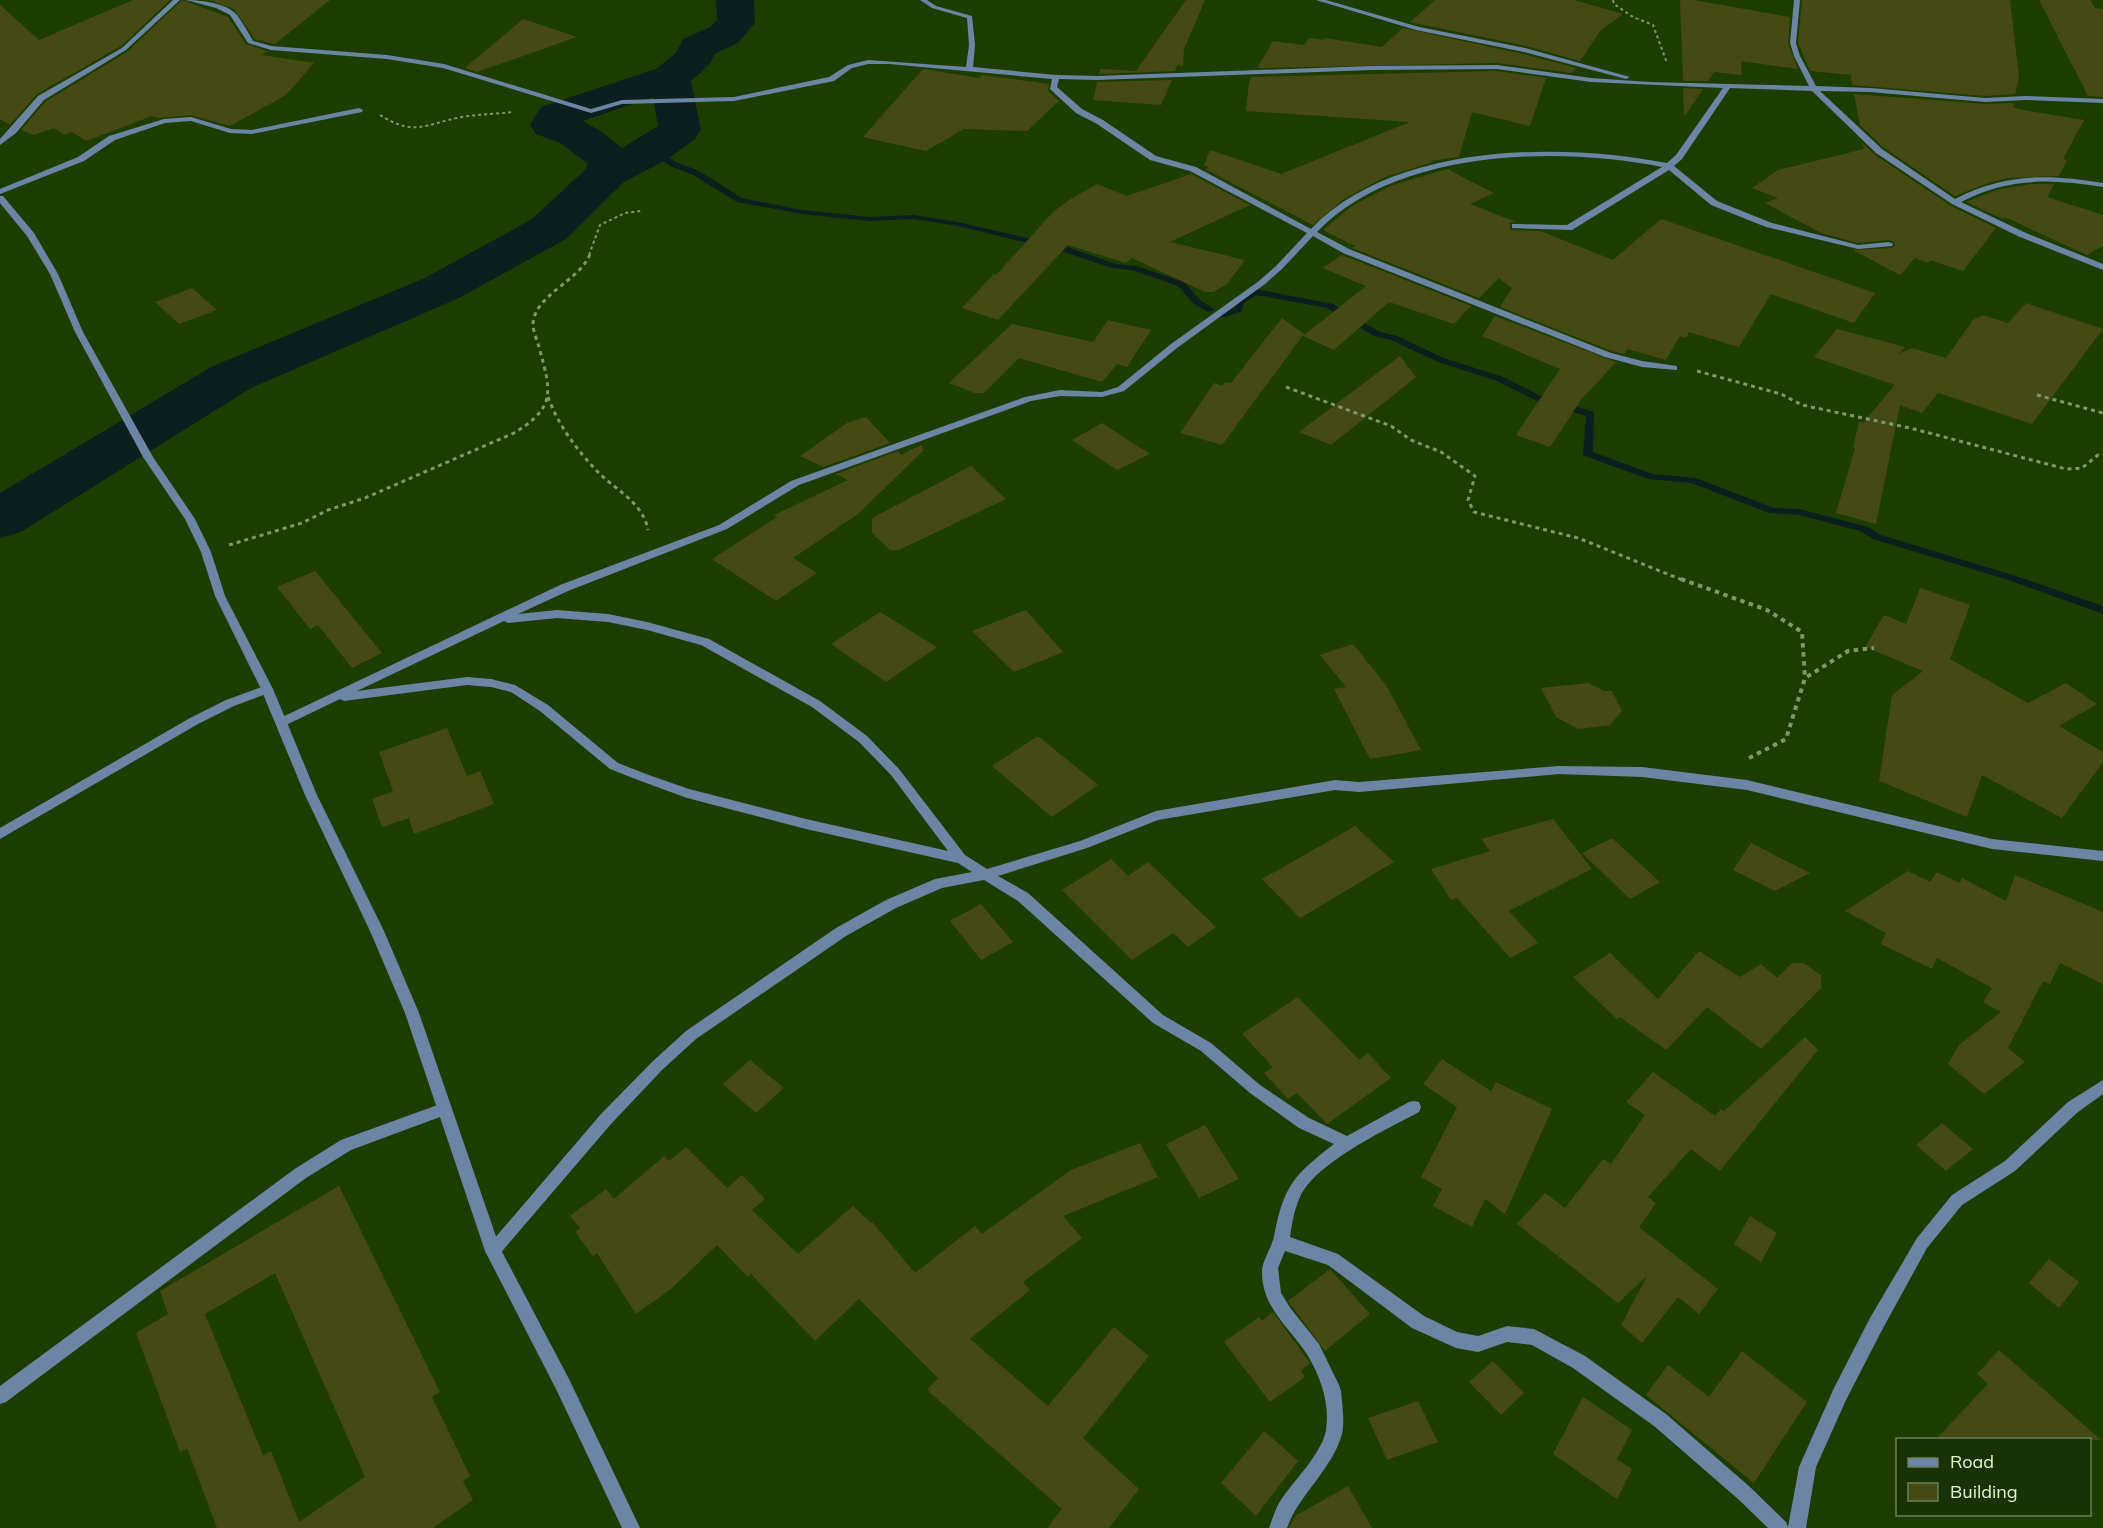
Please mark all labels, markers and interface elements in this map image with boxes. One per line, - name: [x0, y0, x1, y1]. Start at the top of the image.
- legend: [1896, 1438, 2091, 1516]
- text: Road: [1950, 1450, 1994, 1473]
- text: Building: [1950, 1480, 2018, 1503]

